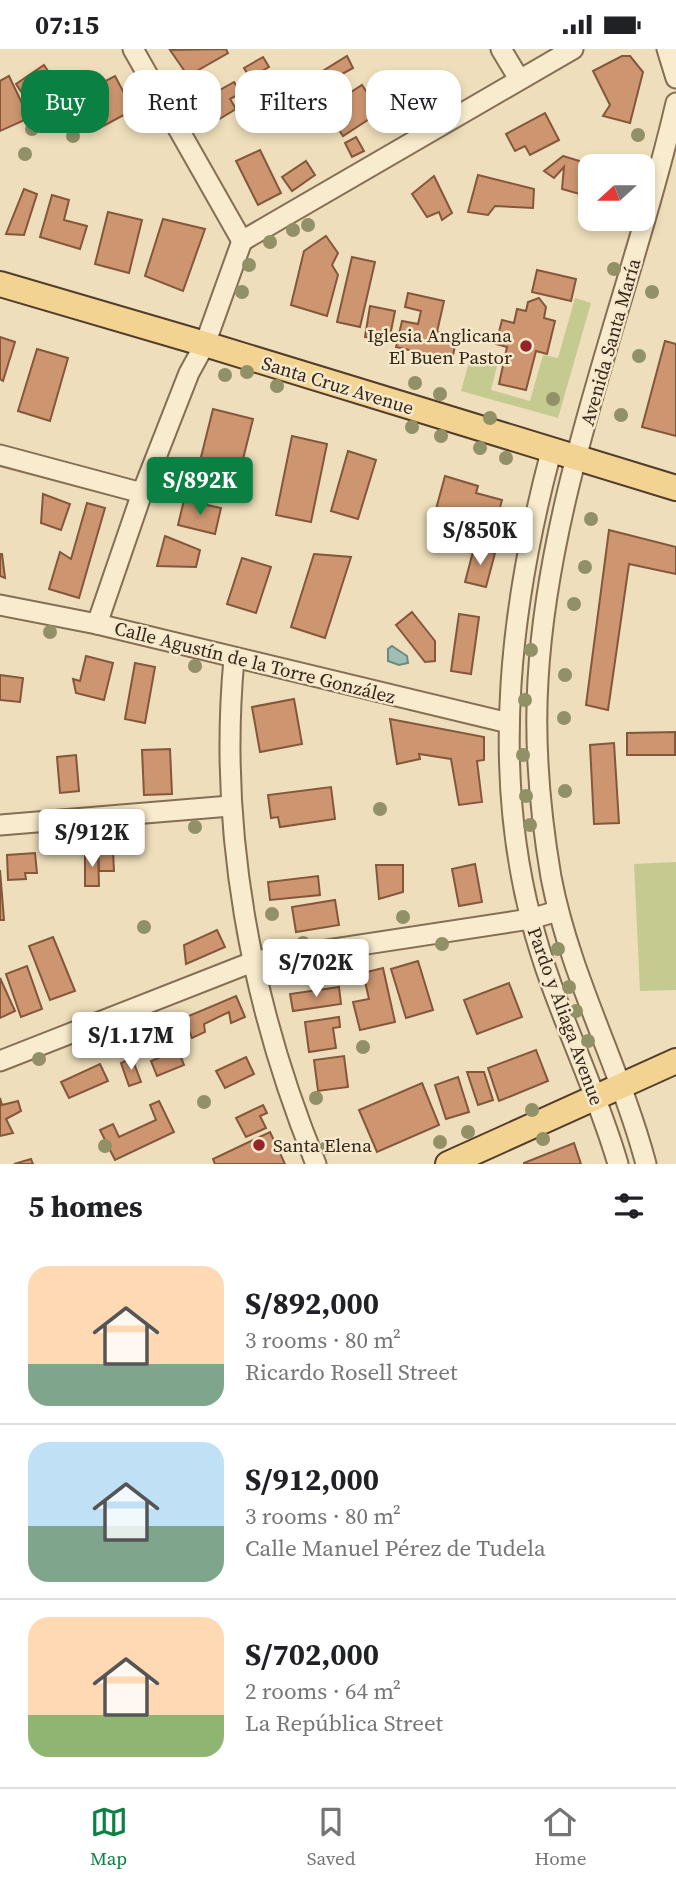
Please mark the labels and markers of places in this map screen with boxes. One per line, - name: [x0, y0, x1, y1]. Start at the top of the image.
- place label: Iglesia Anglicana El Buen Pastor: [367, 322, 512, 370]
- marker: Iglesia Anglicana El Buen Pastor: [518, 338, 534, 354]
- pin: S/892K: [143, 457, 257, 517]
- pin: S/850K: [423, 507, 537, 567]
- pin: S/912K: [35, 809, 149, 869]
- pin: S/702K: [259, 939, 373, 999]
- pin: S/1.17M: [66, 1013, 196, 1072]
- place label: Santa Elena: [273, 1132, 372, 1158]
- marker: Santa Elena: [251, 1137, 267, 1153]

